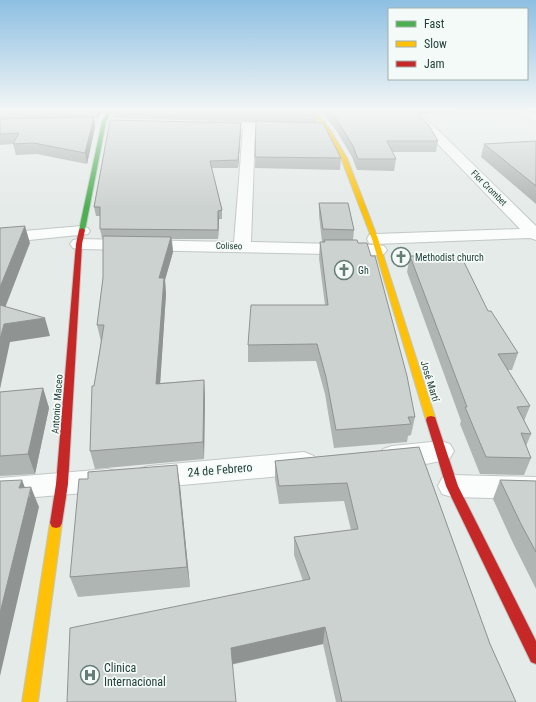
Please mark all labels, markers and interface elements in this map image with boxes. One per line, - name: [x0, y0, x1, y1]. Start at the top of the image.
- legend: [388, 8, 528, 80]
- text: Fast: [424, 17, 445, 31]
- text: Slow: [424, 37, 447, 51]
- text: Jam: [424, 57, 445, 71]
- street label: Flor Crombet: [469, 168, 509, 208]
- street label: Coliseo: [216, 241, 243, 251]
- church icon: Methodist church: [390, 246, 412, 268]
- place label: Methodist church: [415, 252, 484, 263]
- church icon: Gh: [333, 259, 355, 281]
- place label: Gh: [358, 265, 369, 276]
- street label: José Martí: [419, 359, 442, 403]
- street label: Antonio Maceo: [49, 374, 65, 434]
- street label: 24 de Febrero: [187, 460, 253, 480]
- place label: Clinica Internacional: [104, 661, 166, 689]
- hospital icon: Clinica Internacional: [79, 664, 101, 686]

